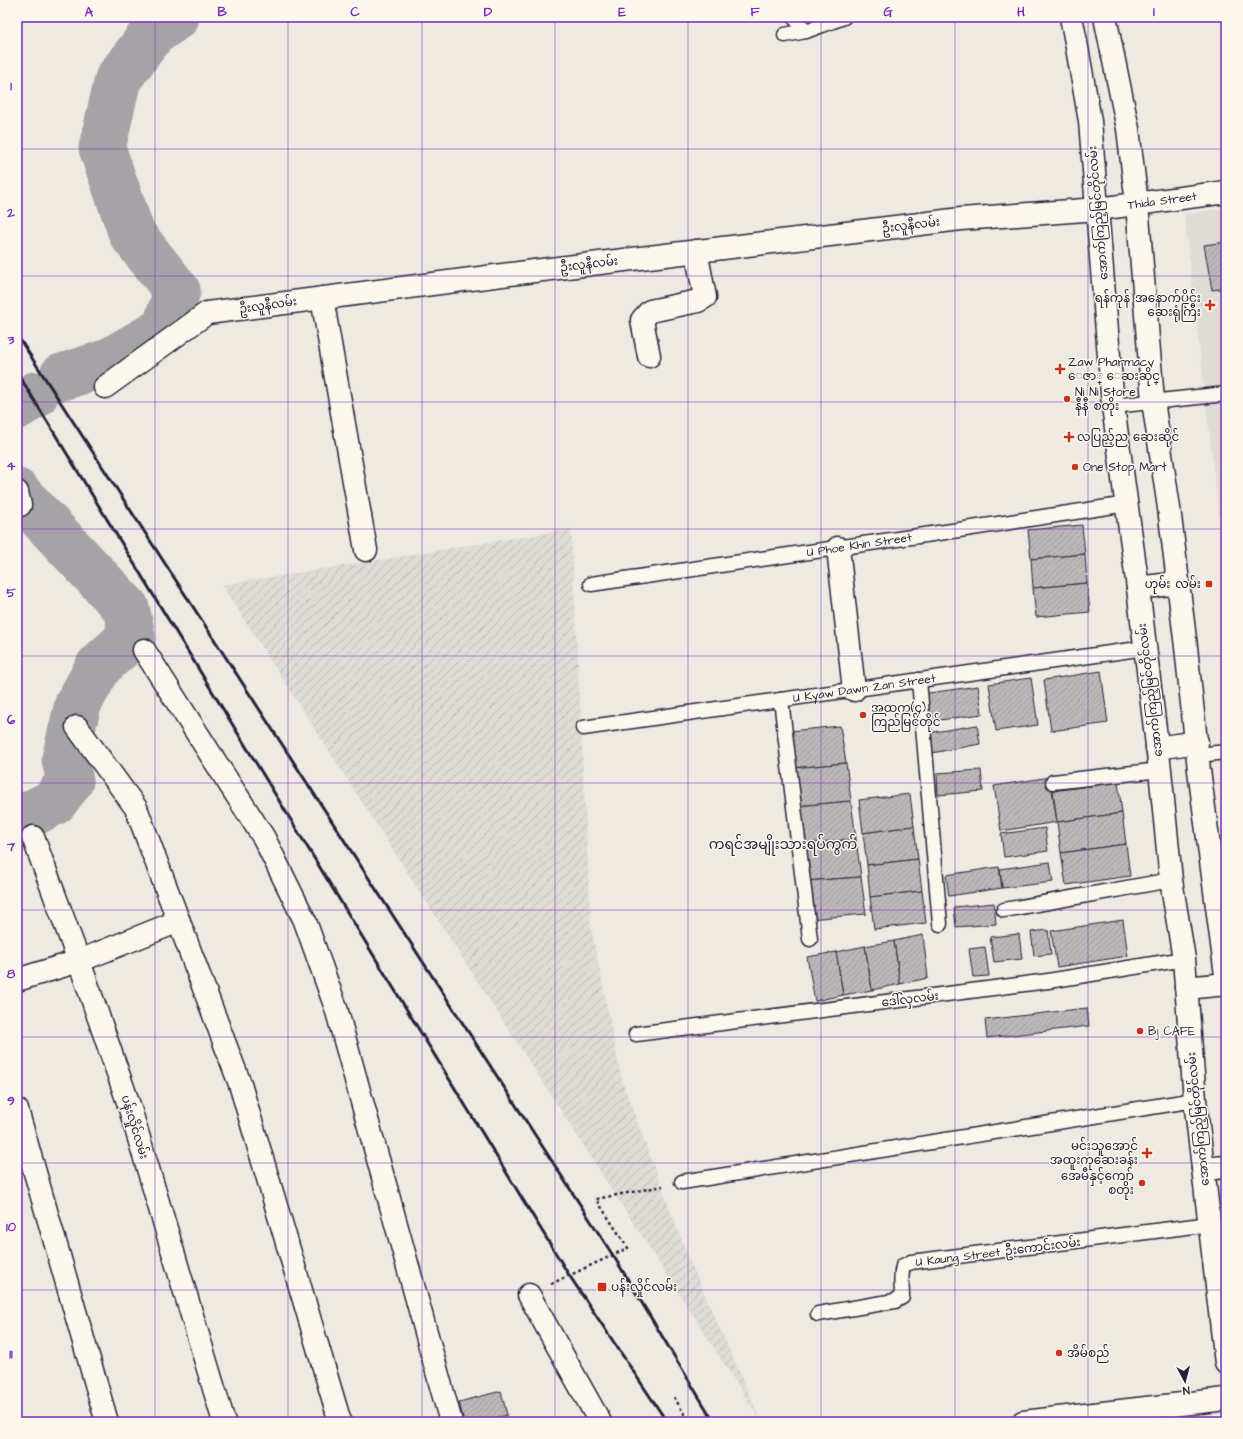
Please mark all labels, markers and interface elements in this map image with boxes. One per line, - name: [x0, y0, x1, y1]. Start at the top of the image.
- text: A: [85, 3, 94, 21]
- text: B: [217, 3, 227, 21]
- text: C: [350, 3, 360, 21]
- text: D: [484, 3, 493, 21]
- text: E: [618, 3, 626, 21]
- text: F: [750, 3, 760, 21]
- text: G: [883, 3, 893, 21]
- text: H: [1017, 3, 1025, 21]
- text: I: [1153, 3, 1155, 21]
- text: 1: [10, 77, 12, 95]
- street label: အောက်ကြည့်မြင်တိုင်လမ်း: [1083, 145, 1114, 281]
- street label: Thida Street: [1127, 188, 1198, 214]
- text: 2: [6, 204, 15, 222]
- street label: ဦးလူနီလမ်း: [881, 213, 941, 238]
- street label: ဦးလူနီလမ်း: [559, 252, 619, 277]
- place label: ရန်ကုန် အနောက်ပိုင်း ဆေးရုံကြီး: [1095, 289, 1201, 322]
- street label: ဦးလူနီလမ်း: [238, 292, 298, 319]
- marker: ရန်ကုန် အနောက်ပိုင်း ဆေးရုံကြီး: [1204, 299, 1216, 311]
- text: 3: [7, 331, 15, 349]
- place label: Zaw Pharmacy ေဇာ္ ေဆးဆိုင္: [1068, 354, 1160, 386]
- marker: Zaw Pharmacy ေဇာ္ ေဆးဆိုင္: [1055, 364, 1065, 374]
- place label: Ni Ni Store နီနီ စတိုး: [1075, 384, 1136, 416]
- marker: Ni Ni Store နီနီ စတိုး: [1062, 394, 1072, 404]
- place label: လပြည့်ည ဆေးဆိုင်: [1077, 428, 1179, 447]
- marker: လပြည့်ည ဆေးဆိုင်: [1064, 432, 1074, 442]
- text: 4: [7, 457, 16, 475]
- place label: One Stop Mart: [1083, 459, 1167, 476]
- marker: One Stop Mart: [1070, 462, 1080, 472]
- street label: U Phoe Khin Street: [805, 529, 913, 561]
- place label: ဟုမ်း လမ်း: [1145, 575, 1201, 594]
- marker: ဟုမ်း လမ်း: [1204, 579, 1214, 589]
- text: 5: [6, 584, 16, 602]
- street label: အောက်ကြည့်မြင်တိုင်လမ်း: [1133, 622, 1168, 758]
- street label: U Kyaw Dawn Zan Street: [792, 670, 937, 707]
- place label: အထက(၄) ကြည်မြင်တိုင်: [871, 700, 941, 732]
- marker: အထက(၄) ကြည်မြင်တိုင်: [858, 710, 868, 720]
- text: 6: [7, 711, 16, 729]
- district label: ကရင်အမျိုးသားရပ်ကွက်: [709, 834, 857, 856]
- text: 7: [6, 838, 16, 856]
- text: 8: [7, 965, 16, 983]
- street label: ဒေါ်လှလမ်း: [880, 987, 940, 1012]
- place label: Bj CAFE: [1148, 1023, 1195, 1040]
- marker: Bj CAFE: [1135, 1026, 1145, 1036]
- street label: အောက်ကြည့်မြင်တိုင်လမ်း: [1182, 1051, 1215, 1187]
- text: 9: [7, 1092, 15, 1110]
- street label: ပန်းလှိုင်လမ်း: [116, 1093, 153, 1162]
- place label: မင်းသူအောင် အထူးကုဆေးခန်း: [1050, 1137, 1138, 1170]
- marker: မင်းသူအောင် အထူးကုဆေးခန်း: [1141, 1147, 1153, 1159]
- place label: အေမီနှင့်ကျော် စတိုး: [1061, 1167, 1134, 1200]
- marker: အေမီနှင့်ကျော် စတိုး: [1137, 1178, 1147, 1188]
- text: 10: [6, 1218, 17, 1236]
- street label: U Kaung Street ဦးကောင်းလမ်း: [915, 1233, 1082, 1272]
- place label: ပန်းလှိုင်လမ်း: [611, 1278, 677, 1297]
- marker: ပန်းလှိုင်လမ်း: [596, 1281, 608, 1293]
- place label: အိမ်စည်: [1067, 1344, 1109, 1363]
- text: 11: [9, 1345, 13, 1363]
- marker: အိမ်စည်: [1054, 1348, 1064, 1358]
- north arrow: [1165, 1361, 1205, 1401]
- text: N: [1182, 1383, 1190, 1398]

